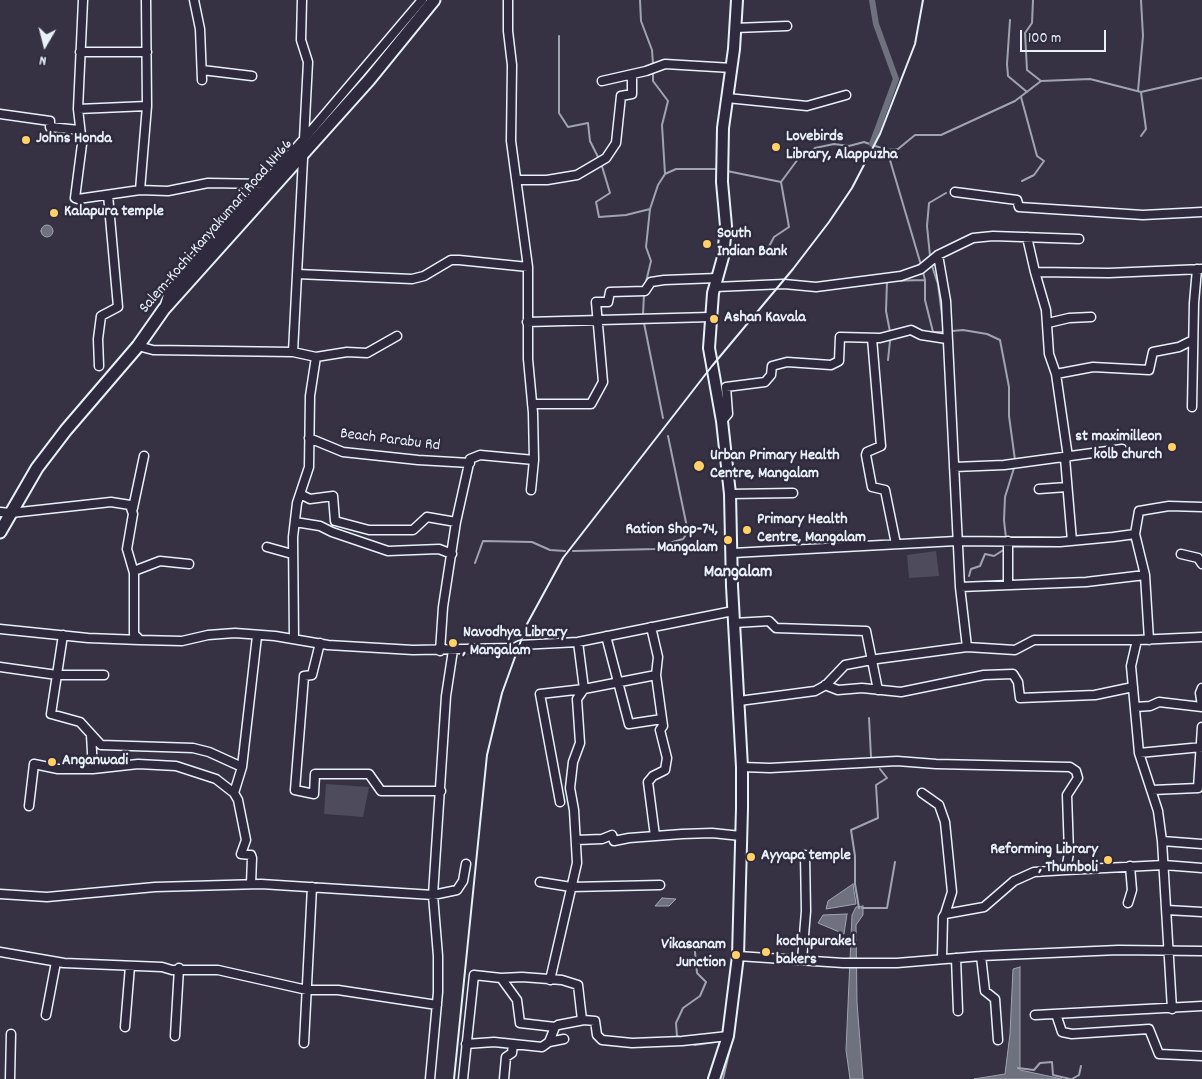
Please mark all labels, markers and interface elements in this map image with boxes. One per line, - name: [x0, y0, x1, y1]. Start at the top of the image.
- north arrow: [20, 20, 70, 70]
- scale bar: [1022, 20, 1108, 52]
- text: 100 m: [1028, 28, 1061, 50]
- text: N: [38, 49, 48, 70]
- place label: Lovebirds Library, Alappuzha: [786, 128, 898, 166]
- place label: Johns Honda: [36, 130, 112, 150]
- marker: Johns Honda: [20, 134, 32, 146]
- street label: Salem-Kochi-Kanyakumari Road NH66: [136, 136, 298, 318]
- marker: Lovebirds Library, Alappuzha: [770, 141, 782, 153]
- place label: Kalapura temple: [64, 203, 164, 223]
- marker: Kalapura temple: [48, 207, 60, 219]
- place label: South Indian Bank: [717, 225, 787, 263]
- marker: South Indian Bank: [701, 238, 713, 250]
- place label: Ashan Kavala: [724, 309, 806, 329]
- marker: Ashan Kavala: [708, 313, 720, 325]
- street label: Beach Parabu Rd: [339, 425, 441, 457]
- place label: st maximilleon kolb church: [1075, 428, 1162, 466]
- marker: st maximilleon kolb church: [1166, 441, 1178, 453]
- place label: Urban Primary Health Centre, Mangalam: [710, 447, 840, 485]
- marker: Urban Primary Health Centre, Mangalam: [692, 459, 706, 473]
- place label: Primary Health Centre, Mangalam: [757, 511, 866, 549]
- place label: Ration Shop-74, Mangalam: [626, 521, 718, 559]
- marker: Primary Health Centre, Mangalam: [741, 524, 753, 536]
- marker: Ration Shop-74, Mangalam: [722, 534, 734, 546]
- district label: Mangalam: [704, 563, 772, 585]
- place label: Navodhya Library , Mangalam: [463, 624, 567, 662]
- marker: Navodhya Library , Mangalam: [447, 637, 459, 649]
- place label: Anganwadi: [62, 752, 128, 772]
- marker: Anganwadi: [46, 756, 58, 768]
- place label: Reforming Library , Thumboli: [990, 841, 1098, 879]
- place label: Ayyapa temple: [761, 847, 851, 867]
- marker: Ayyapa temple: [745, 851, 757, 863]
- marker: Reforming Library , Thumboli: [1102, 854, 1114, 866]
- place label: kochupurakel bakers: [776, 933, 855, 971]
- place label: Vikasanam Junction: [661, 936, 726, 974]
- marker: kochupurakel bakers: [760, 946, 772, 958]
- marker: Vikasanam Junction: [730, 949, 742, 961]

